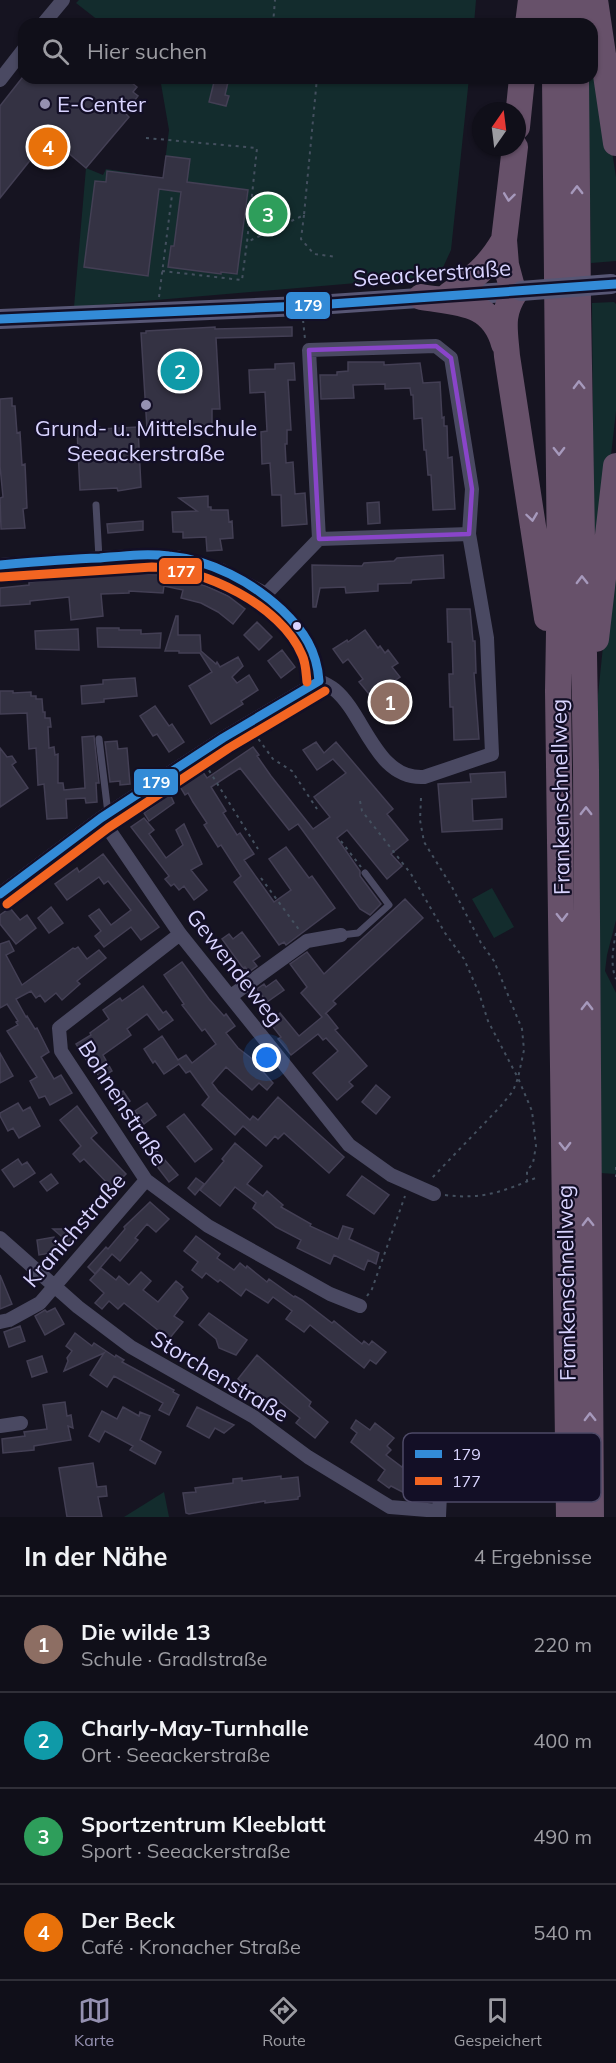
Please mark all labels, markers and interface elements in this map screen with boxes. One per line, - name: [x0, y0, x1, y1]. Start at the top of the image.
- search box: [18, 18, 598, 84]
- icon: search: [39, 35, 72, 68]
- text: Hier suchen: [87, 37, 207, 65]
- place label: E-Center: [57, 90, 146, 118]
- marker: E-Center: [38, 97, 52, 111]
- north arrow: [472, 102, 526, 156]
- pin: 4: [28, 124, 68, 170]
- one-way arrow: [571, 185, 583, 194]
- pin: 3: [248, 192, 288, 236]
- one-way arrow: [503, 193, 516, 202]
- street label: Seeackerstraße: [352, 254, 512, 292]
- line badge: 179: [285, 291, 331, 320]
- text: 179: [294, 295, 322, 315]
- pin: 2: [160, 348, 200, 394]
- one-way arrow: [573, 380, 585, 389]
- marker: Grund- u. Mittelschule Seeackerstraße: [139, 398, 153, 412]
- place label: Grund- u. Mittelschule Seeackerstraße: [35, 414, 257, 467]
- one-way arrow: [553, 447, 565, 456]
- one-way arrow: [526, 513, 538, 522]
- line badge: 177: [158, 557, 203, 585]
- text: 177: [167, 561, 195, 581]
- one-way arrow: [576, 575, 588, 584]
- unlabelled marker: [291, 620, 303, 632]
- pin: 1: [370, 680, 410, 724]
- street label: Frankenschnellweg: [544, 699, 576, 895]
- line badge: 179: [133, 768, 179, 796]
- text: 179: [142, 772, 170, 792]
- one-way arrow: [580, 807, 592, 816]
- street label: Gewendeweg: [181, 903, 289, 1031]
- one-way arrow: [555, 913, 568, 922]
- one-way arrow: [581, 1002, 593, 1011]
- street label: Bohnenstraße: [72, 1035, 174, 1171]
- your location: [252, 1043, 281, 1072]
- one-way arrow: [559, 1142, 571, 1151]
- street label: Kranichstraße: [17, 1167, 131, 1293]
- street label: Frankenschnellweg: [550, 1185, 582, 1381]
- one-way arrow: [582, 1217, 594, 1226]
- street label: Storchenstraße: [146, 1324, 294, 1428]
- one-way arrow: [584, 1412, 596, 1421]
- legend: [403, 1433, 601, 1502]
- text: 179: [452, 1444, 481, 1464]
- text: 177: [452, 1471, 481, 1491]
- text: In der Nähe: [24, 1540, 168, 1573]
- text: 4 Ergebnisse: [474, 1544, 592, 1569]
- text: Die wilde 13: [81, 1618, 211, 1646]
- text: 1: [38, 1632, 50, 1657]
- text: 220 m: [533, 1632, 592, 1657]
- text: Schule · Gradlstraße: [81, 1646, 267, 1671]
- text: Charly-May-Turnhalle: [81, 1714, 309, 1742]
- text: 2: [38, 1728, 50, 1753]
- text: 400 m: [533, 1728, 592, 1753]
- text: Ort · Seeackerstraße: [81, 1742, 270, 1767]
- text: Sportzentrum Kleeblatt: [81, 1810, 326, 1838]
- text: 3: [38, 1824, 50, 1849]
- text: 490 m: [533, 1824, 592, 1849]
- text: Sport · Seeackerstraße: [81, 1838, 290, 1863]
- text: Der Beck: [81, 1906, 175, 1934]
- text: 4: [38, 1920, 50, 1945]
- text: 540 m: [533, 1920, 592, 1945]
- text: Café · Kronacher Straße: [81, 1934, 301, 1959]
- tab: Karte: [74, 1994, 114, 2050]
- tab: Route: [262, 1994, 306, 2050]
- tab: Gespeichert: [454, 1994, 542, 2050]

